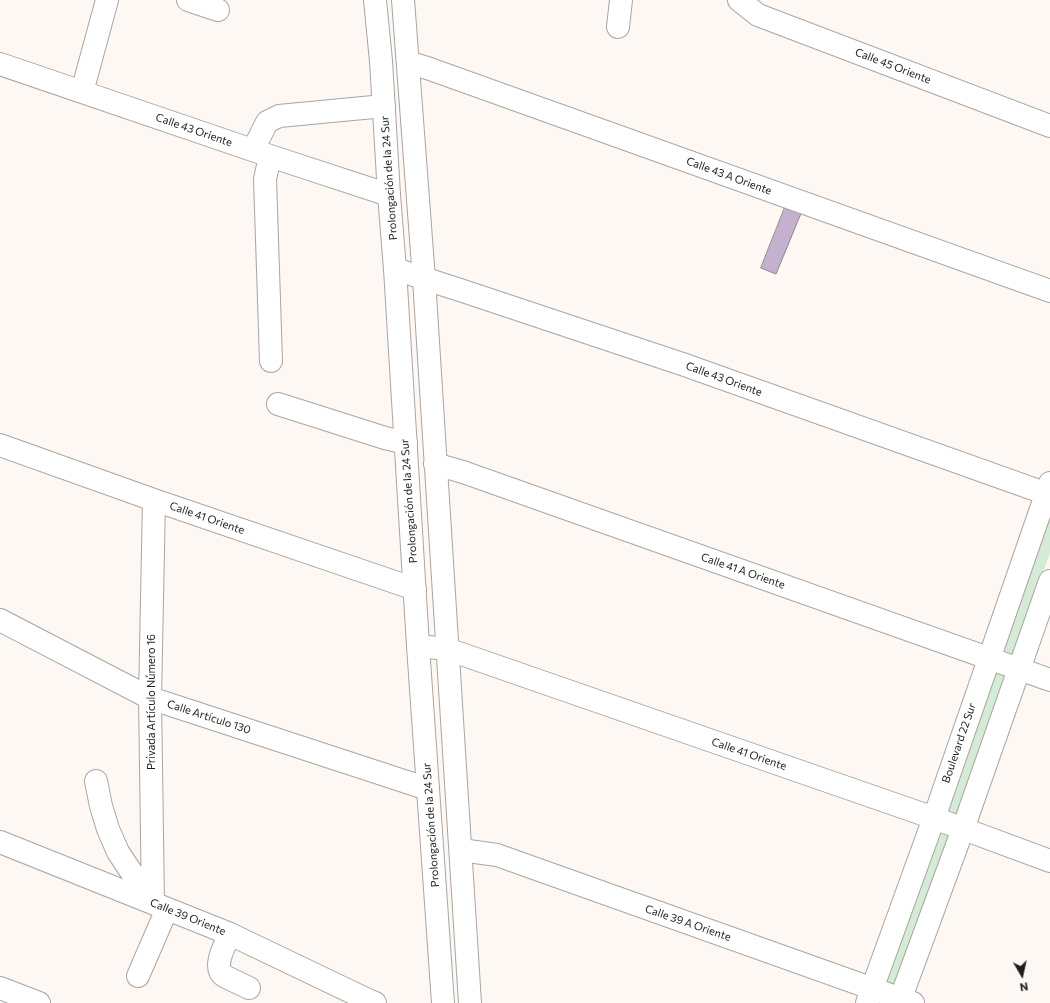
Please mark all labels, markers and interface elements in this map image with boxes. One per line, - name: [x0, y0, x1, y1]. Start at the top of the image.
- street label: Calle 45 Oriente: [853, 45, 933, 87]
- street label: Calle 43 Oriente: [154, 111, 234, 149]
- street label: Prolongación de la 24 Sur: [378, 115, 400, 241]
- street label: Calle 43 A Oriente: [684, 154, 774, 198]
- street label: Calle 43 Oriente: [684, 359, 764, 399]
- street label: Prolongación de la 24 Sur: [398, 438, 420, 564]
- street label: Calle 41 Oriente: [168, 499, 246, 537]
- street label: Calle 41 A Oriente: [699, 550, 787, 592]
- street label: Privada Artículo Número 16: [144, 634, 158, 770]
- street label: Calle Artículo 130: [165, 697, 253, 737]
- street label: Boulevard 22 Sur: [939, 701, 979, 785]
- street label: Calle 41 Oriente: [710, 735, 788, 773]
- street label: Prolongación de la 24 Sur: [420, 762, 442, 888]
- street label: Calle 39 Oriente: [148, 896, 228, 938]
- street label: Calle 39 A Oriente: [643, 902, 733, 944]
- north arrow: [1002, 955, 1042, 995]
- text: N: [1019, 980, 1029, 994]

